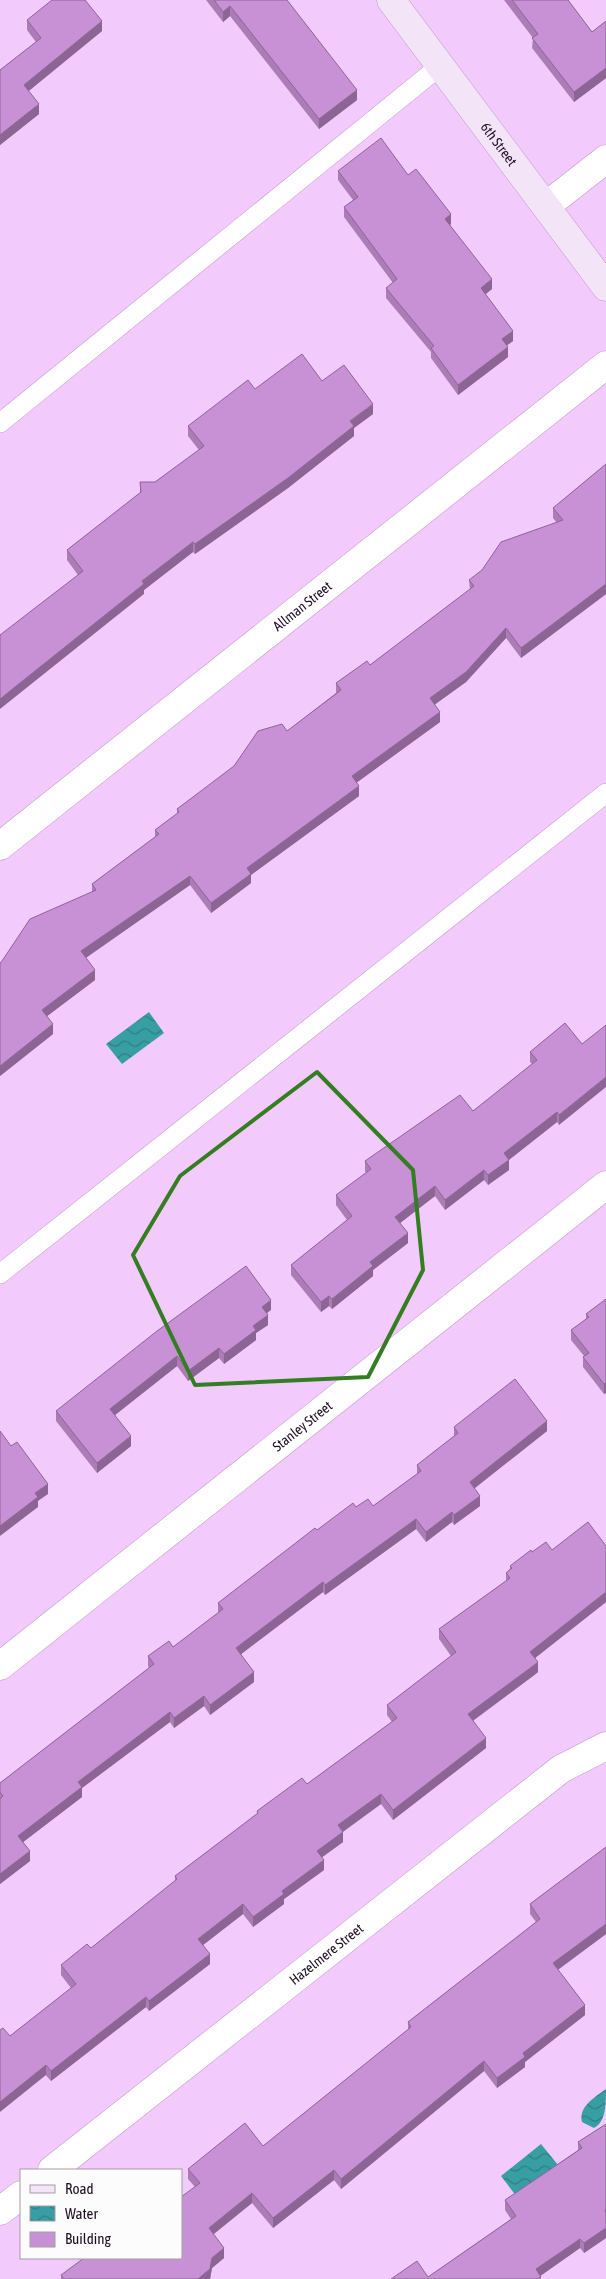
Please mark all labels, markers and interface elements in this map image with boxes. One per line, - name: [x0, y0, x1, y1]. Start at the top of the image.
- street label: 6th Street: [477, 119, 520, 169]
- street label: Allman Street: [270, 578, 335, 634]
- street label: Stanley Street: [269, 1398, 335, 1455]
- street label: Hazelmere Street: [286, 1920, 366, 1988]
- legend: [20, 2169, 182, 2259]
- text: Road: [65, 2180, 94, 2197]
- text: Water: [65, 2205, 98, 2222]
- text: Building: [65, 2230, 111, 2247]

